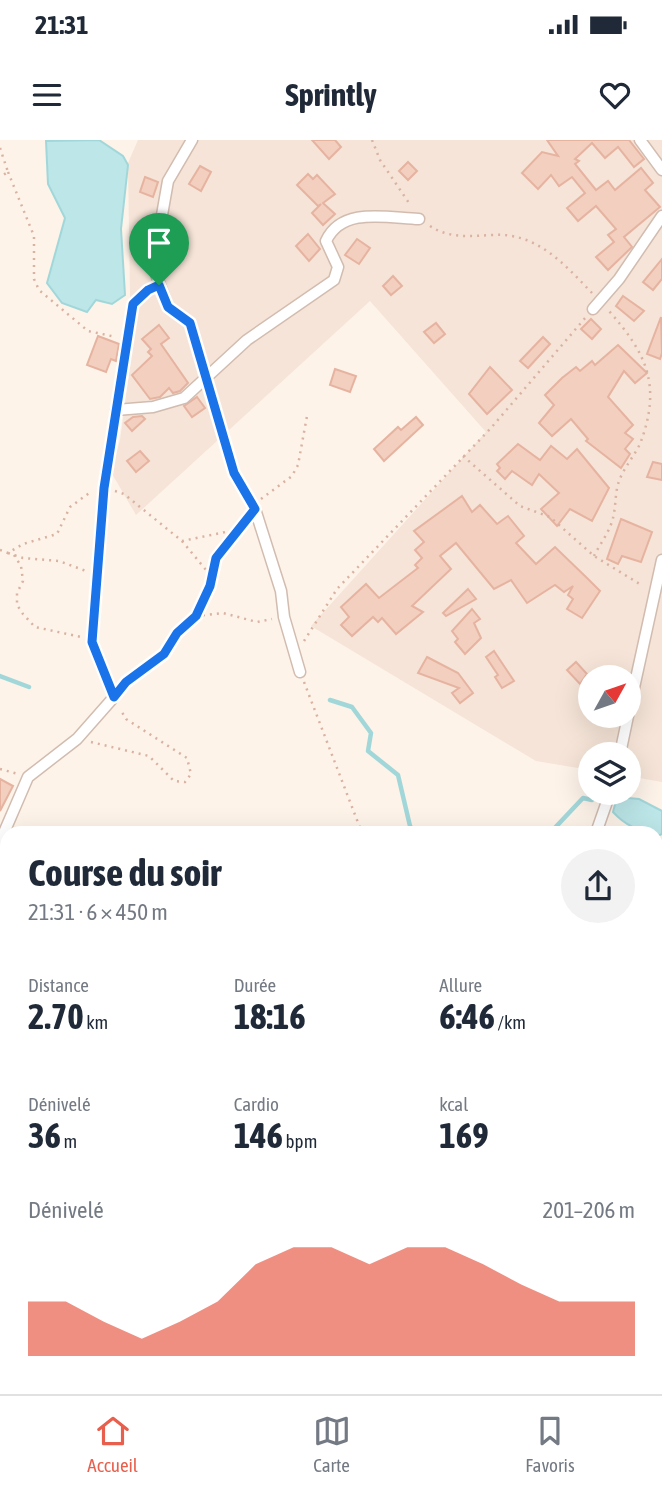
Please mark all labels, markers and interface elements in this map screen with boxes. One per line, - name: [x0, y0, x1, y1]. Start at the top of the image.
- text: 21:31: [35, 10, 89, 40]
- icon: menu: [28, 76, 66, 114]
- text: Sprintly: [285, 76, 377, 113]
- icon: heart: [596, 76, 634, 114]
- pin: [129, 213, 189, 285]
- icon: arrive: [140, 224, 178, 262]
- north arrow: [578, 665, 640, 728]
- map controls: [578, 665, 641, 805]
- button: layers: [578, 742, 641, 805]
- button: share: [561, 849, 635, 923]
- text: Course du soir: [28, 851, 221, 894]
- text: 21:31 · 6 × 450 m: [28, 899, 168, 925]
- text: Distance: [28, 974, 89, 996]
- text: Durée: [234, 974, 276, 996]
- text: Allure: [439, 974, 482, 996]
- text: 2.70: [28, 996, 84, 1036]
- text: 18:16: [234, 996, 306, 1036]
- text: 6:46: [439, 996, 495, 1036]
- text: km: [84, 1011, 108, 1033]
- text: /km: [495, 1011, 526, 1033]
- text: Dénivelé: [28, 1093, 91, 1115]
- text: Cardio: [234, 1093, 279, 1115]
- text: kcal: [439, 1093, 468, 1115]
- text: 36: [28, 1115, 61, 1155]
- text: 146: [234, 1115, 283, 1155]
- text: 169: [439, 1115, 489, 1155]
- text: m: [61, 1130, 77, 1152]
- text: bpm: [283, 1130, 317, 1152]
- text: Dénivelé: [28, 1197, 104, 1223]
- text: 201–206 m: [542, 1197, 635, 1223]
- tab: Accueil: [87, 1412, 138, 1476]
- tab: Carte: [313, 1412, 351, 1476]
- tab: Favoris: [525, 1412, 575, 1476]

